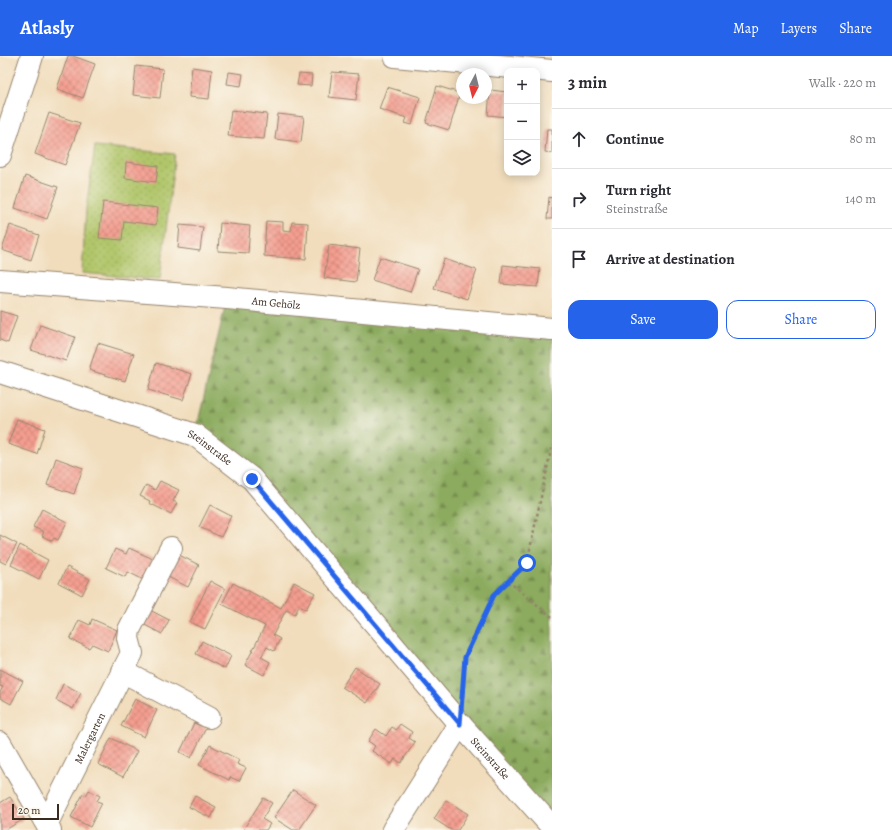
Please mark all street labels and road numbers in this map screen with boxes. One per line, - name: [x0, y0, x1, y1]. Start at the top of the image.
- street label: Am Gehölz: [250, 293, 301, 313]
- street label: Steinstraße: [186, 426, 235, 469]
- street label: Malergarten: [71, 710, 109, 766]
- street label: Steinstraße: [467, 734, 513, 783]

